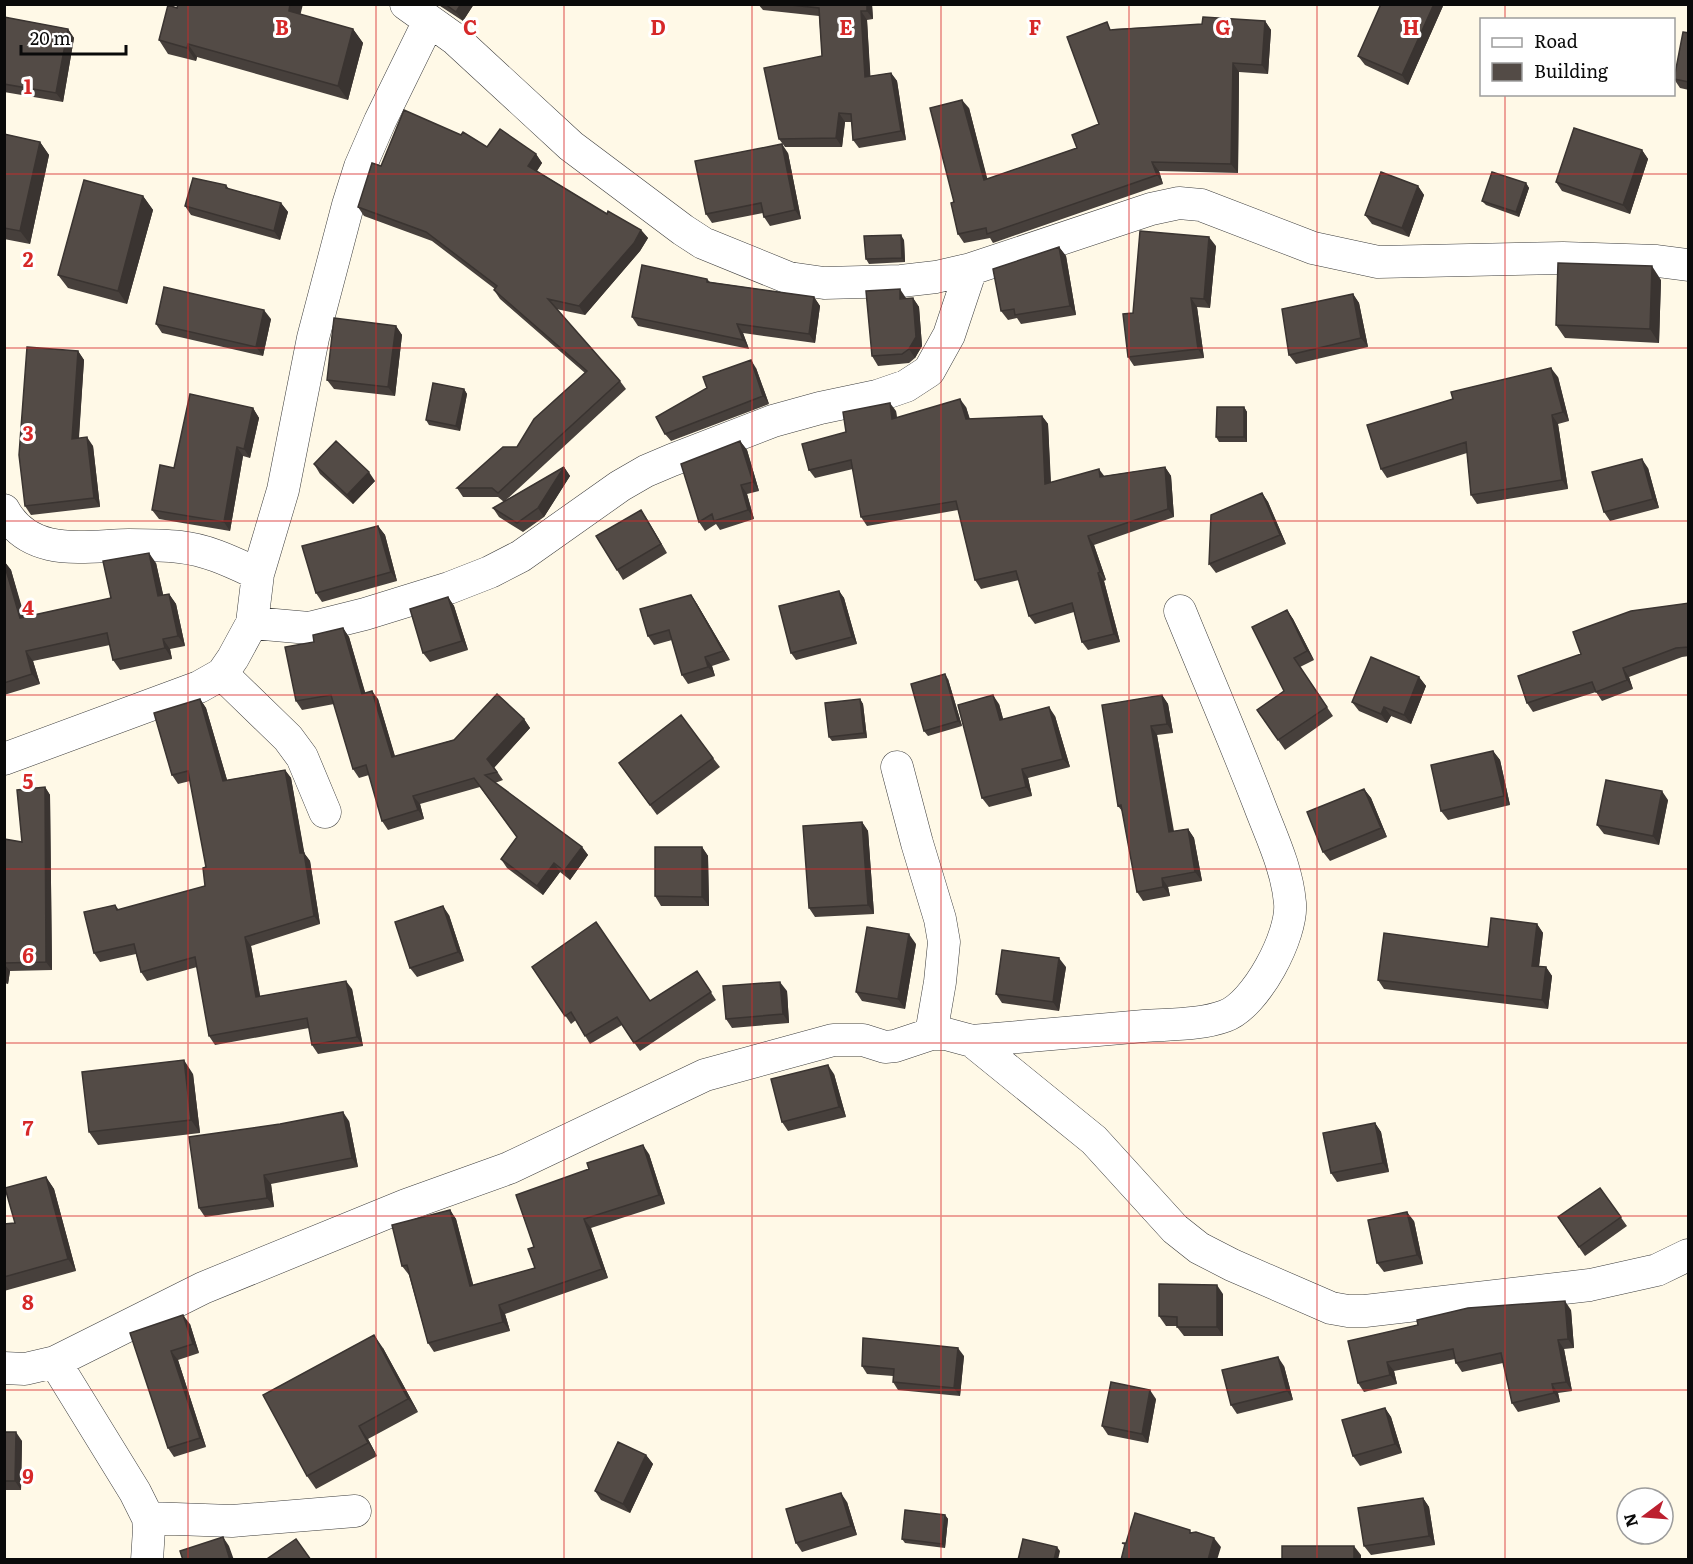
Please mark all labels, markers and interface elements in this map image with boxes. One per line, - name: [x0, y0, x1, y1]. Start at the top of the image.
- text: B: [275, 11, 289, 41]
- text: C: [463, 11, 477, 41]
- text: D: [650, 11, 666, 41]
- text: E: [839, 11, 853, 41]
- text: F: [1029, 11, 1042, 41]
- text: G: [1215, 11, 1231, 41]
- text: H: [1403, 11, 1419, 41]
- scale bar: [21, 18, 126, 56]
- legend: [1480, 18, 1675, 96]
- text: 20 m: [30, 24, 71, 51]
- text: Road: [1534, 27, 1578, 54]
- text: Building: [1534, 57, 1609, 84]
- text: 1: [24, 70, 32, 100]
- text: 2: [23, 243, 34, 273]
- text: 3: [22, 417, 34, 447]
- text: 4: [22, 591, 34, 621]
- text: 5: [23, 765, 34, 795]
- text: 6: [22, 939, 34, 969]
- text: 7: [23, 1112, 34, 1142]
- text: 8: [22, 1286, 34, 1316]
- text: 9: [22, 1460, 34, 1490]
- north arrow: [1615, 1486, 1675, 1546]
- text: N: [1616, 1511, 1643, 1530]

